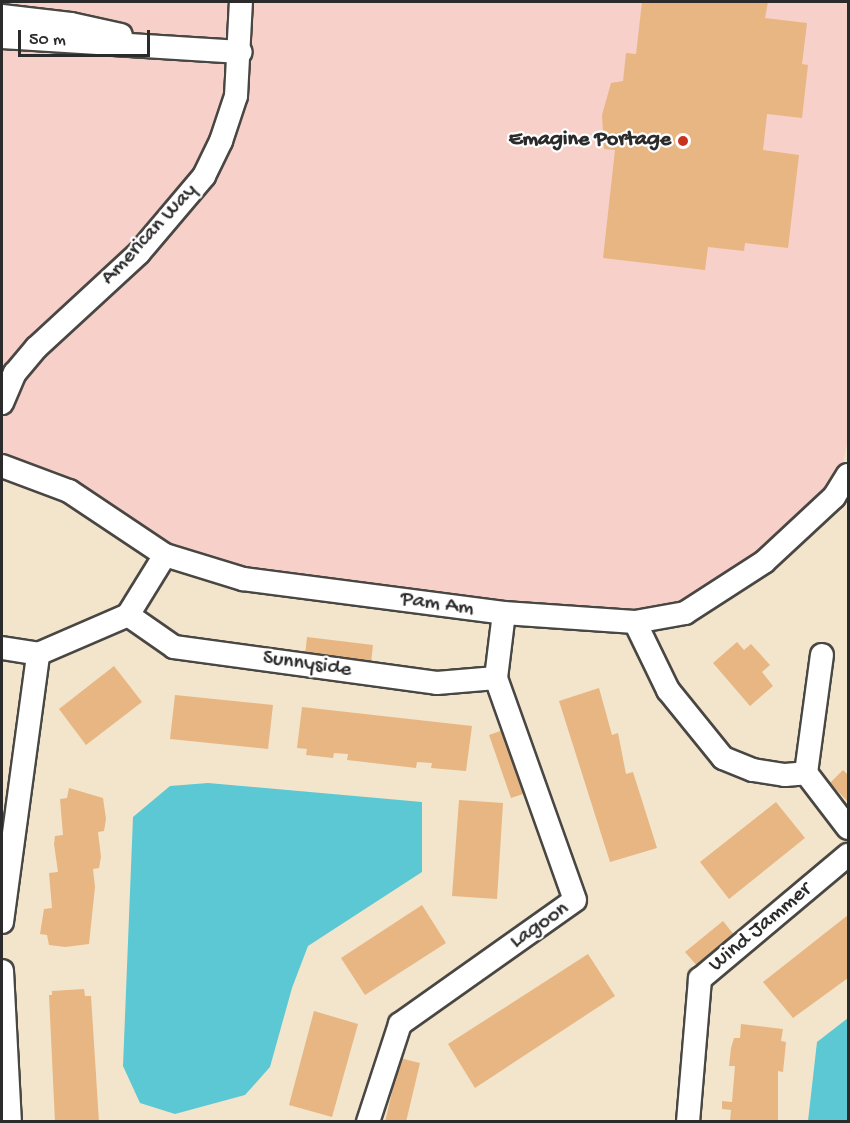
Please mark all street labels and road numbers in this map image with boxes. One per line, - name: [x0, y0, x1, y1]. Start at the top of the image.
- street label: American Way: [96, 179, 204, 291]
- street label: Pam Am: [399, 587, 475, 623]
- street label: Sunnyside: [261, 646, 353, 684]
- street label: Wind Jammer: [704, 877, 818, 979]
- street label: Lagoon: [505, 896, 575, 956]

